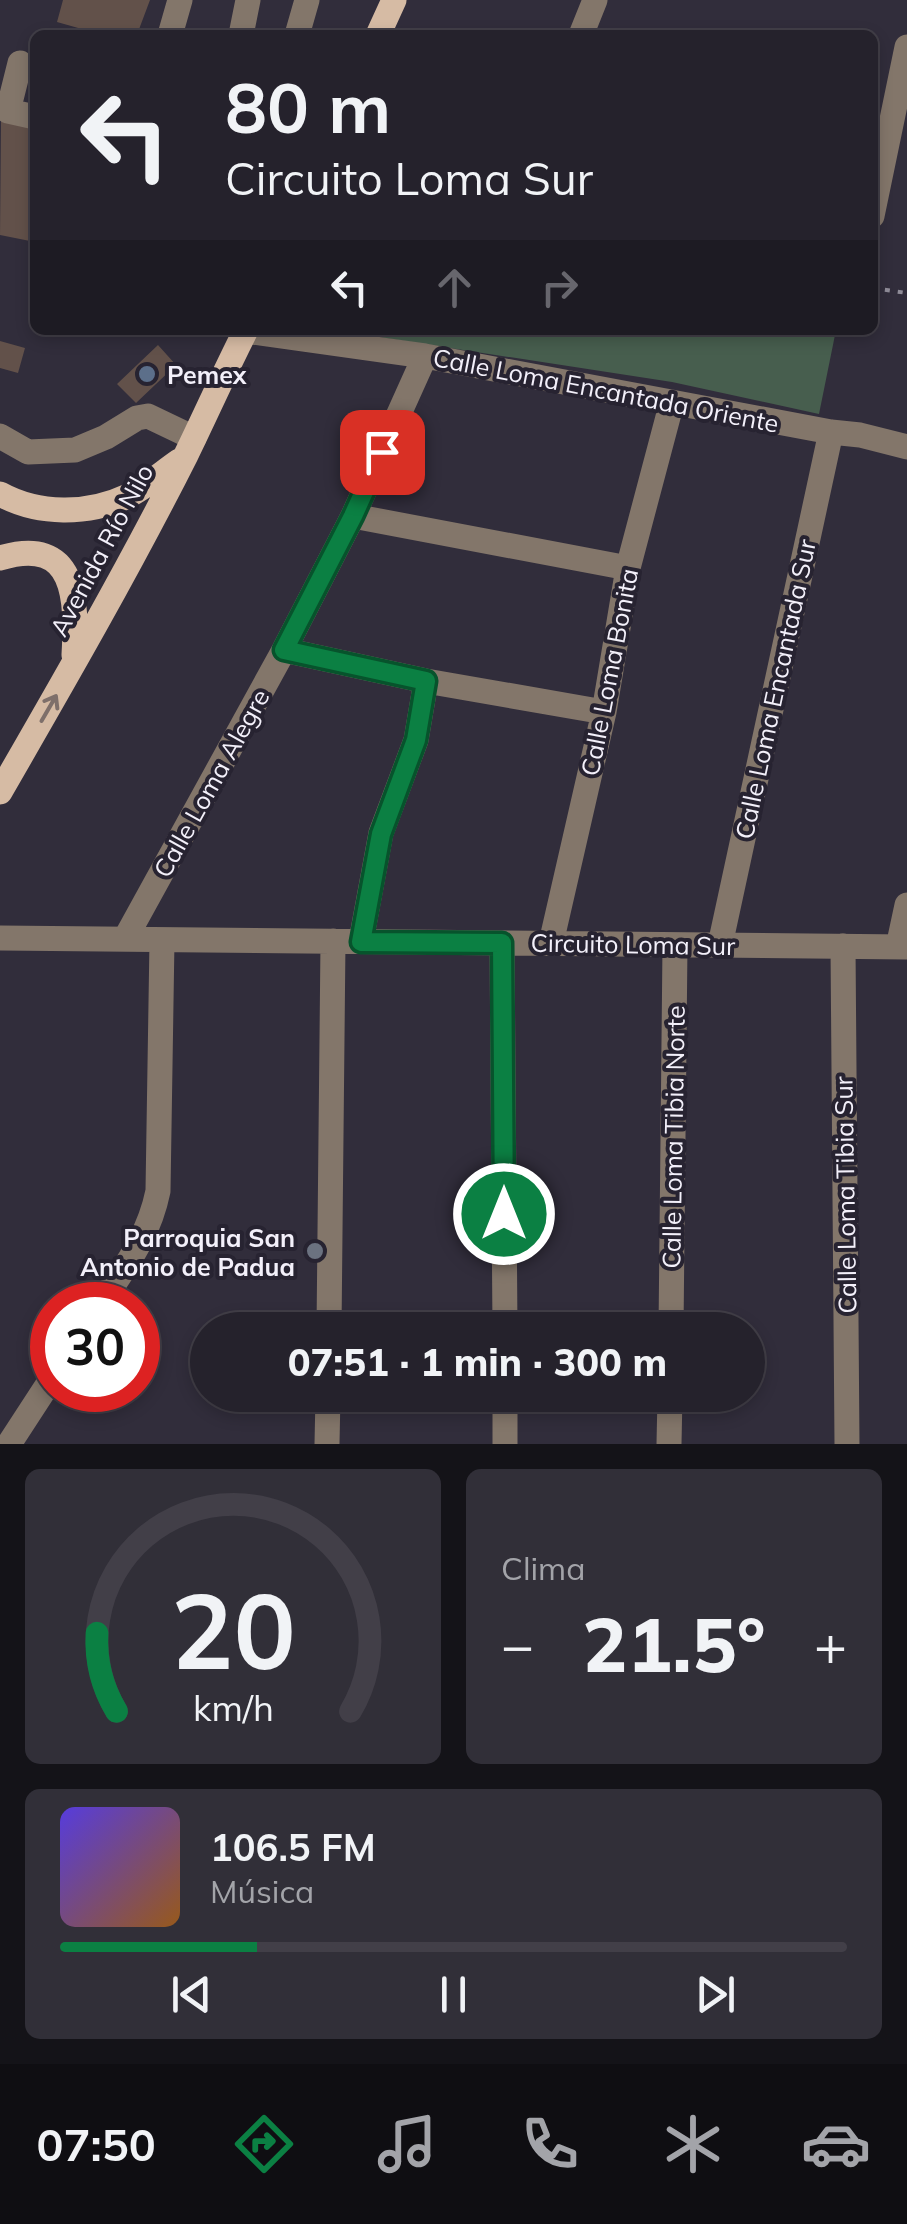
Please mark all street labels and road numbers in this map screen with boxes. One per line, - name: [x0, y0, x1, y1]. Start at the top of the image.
- street label: Calle Loma Encantada Oriente: [431, 341, 781, 439]
- street label: Avenida Río Nilo: [43, 459, 159, 641]
- street label: Calle Loma Encantada Sur: [728, 536, 822, 842]
- street label: Calle Loma Bonita: [574, 566, 644, 778]
- street label: Calle Loma Alegre: [146, 683, 276, 883]
- street label: Circuito Loma Sur: [531, 927, 735, 961]
- street label: Calle Loma Tibia Norte: [655, 1005, 691, 1269]
- street label: Calle Loma Tibia Sur: [827, 1076, 863, 1314]

